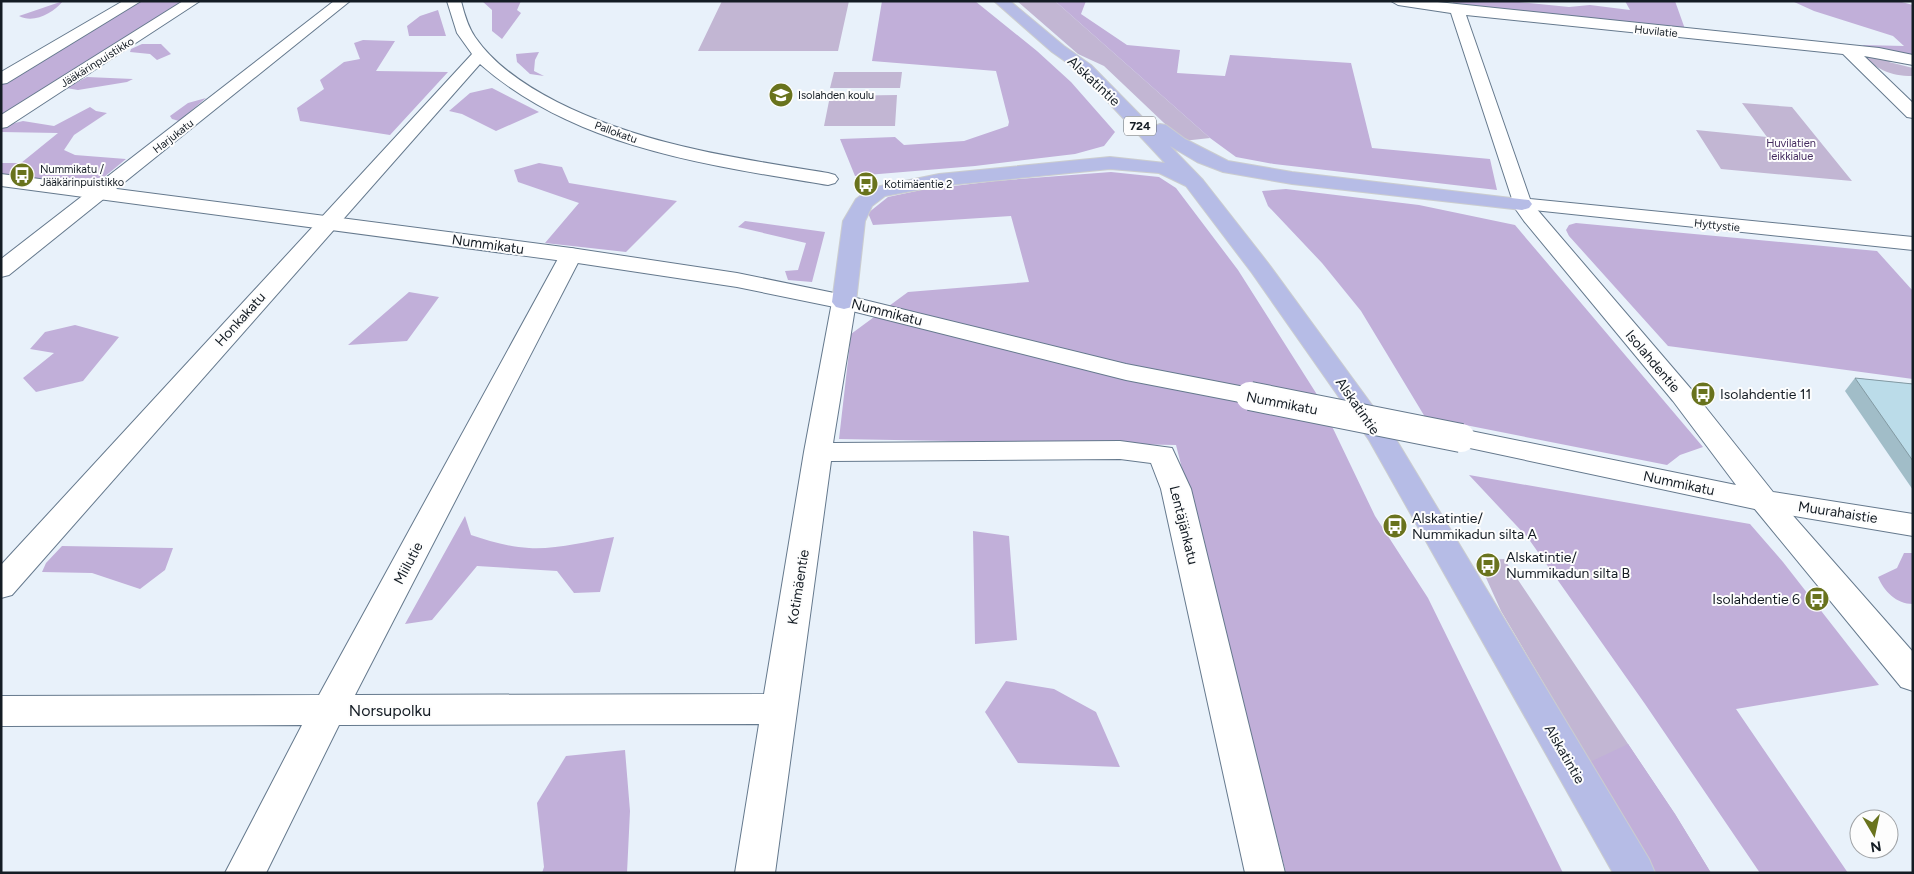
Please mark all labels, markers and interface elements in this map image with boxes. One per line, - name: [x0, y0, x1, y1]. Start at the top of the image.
- street label: Huvilatie: [1634, 23, 1678, 40]
- street label: Jääkärinpuistikko: [58, 35, 136, 90]
- street label: Alskatintie: [1064, 53, 1124, 110]
- school or university icon: Isolahden koulu: [768, 82, 794, 108]
- place label: Isolahden koulu: [798, 89, 874, 102]
- road number: 724: [1124, 116, 1156, 136]
- street label: Harjukatu: [150, 117, 196, 156]
- street label: Pallokatu: [593, 119, 639, 146]
- park label: Huvilatien leikkialue: [1766, 137, 1816, 163]
- bus stop icon: Nummikatu / Jääkärinpuistikko: [9, 162, 35, 188]
- place label: Nummikatu / Jääkärinpuistikko: [40, 163, 124, 189]
- bus stop icon: Kotimäentie 2: [853, 171, 879, 197]
- place label: Kotimäentie 2: [884, 178, 952, 191]
- street label: Hyttystie: [1693, 217, 1741, 234]
- street label: Nummikatu: [451, 231, 525, 258]
- street label: Honkakatu: [212, 289, 269, 350]
- street label: Nummikatu: [850, 295, 924, 330]
- street label: Isolahdentie: [1622, 327, 1684, 396]
- street label: Alskatintie: [1332, 375, 1384, 438]
- bus stop icon: Isolahdentie 11: [1690, 381, 1716, 407]
- place label: Isolahdentie 11: [1720, 386, 1811, 403]
- street label: Nummikatu: [1245, 388, 1319, 419]
- street label: Nummikatu: [1642, 468, 1716, 499]
- street label: Lentäjänkatu: [1165, 484, 1202, 566]
- street label: Muurahaistie: [1797, 498, 1879, 527]
- place label: Alskatintie/ Nummikadun silta A: [1412, 510, 1537, 543]
- bus stop icon: Alskatintie/ Nummikadun silta A: [1382, 513, 1408, 539]
- street label: Miilutie: [390, 539, 427, 587]
- street label: Kotimäentie: [784, 548, 813, 626]
- place label: Alskatintie/ Nummikadun silta B: [1506, 549, 1630, 582]
- bus stop icon: Alskatintie/ Nummikadun silta B: [1475, 552, 1501, 578]
- bus stop icon: Isolahdentie 6: [1804, 586, 1830, 612]
- place label: Isolahdentie 6: [1712, 591, 1800, 608]
- street label: Norsupolku: [349, 701, 431, 720]
- street label: Alskatintie: [1541, 722, 1588, 787]
- north arrow: [1849, 809, 1899, 859]
- text: N: [1869, 837, 1883, 856]

